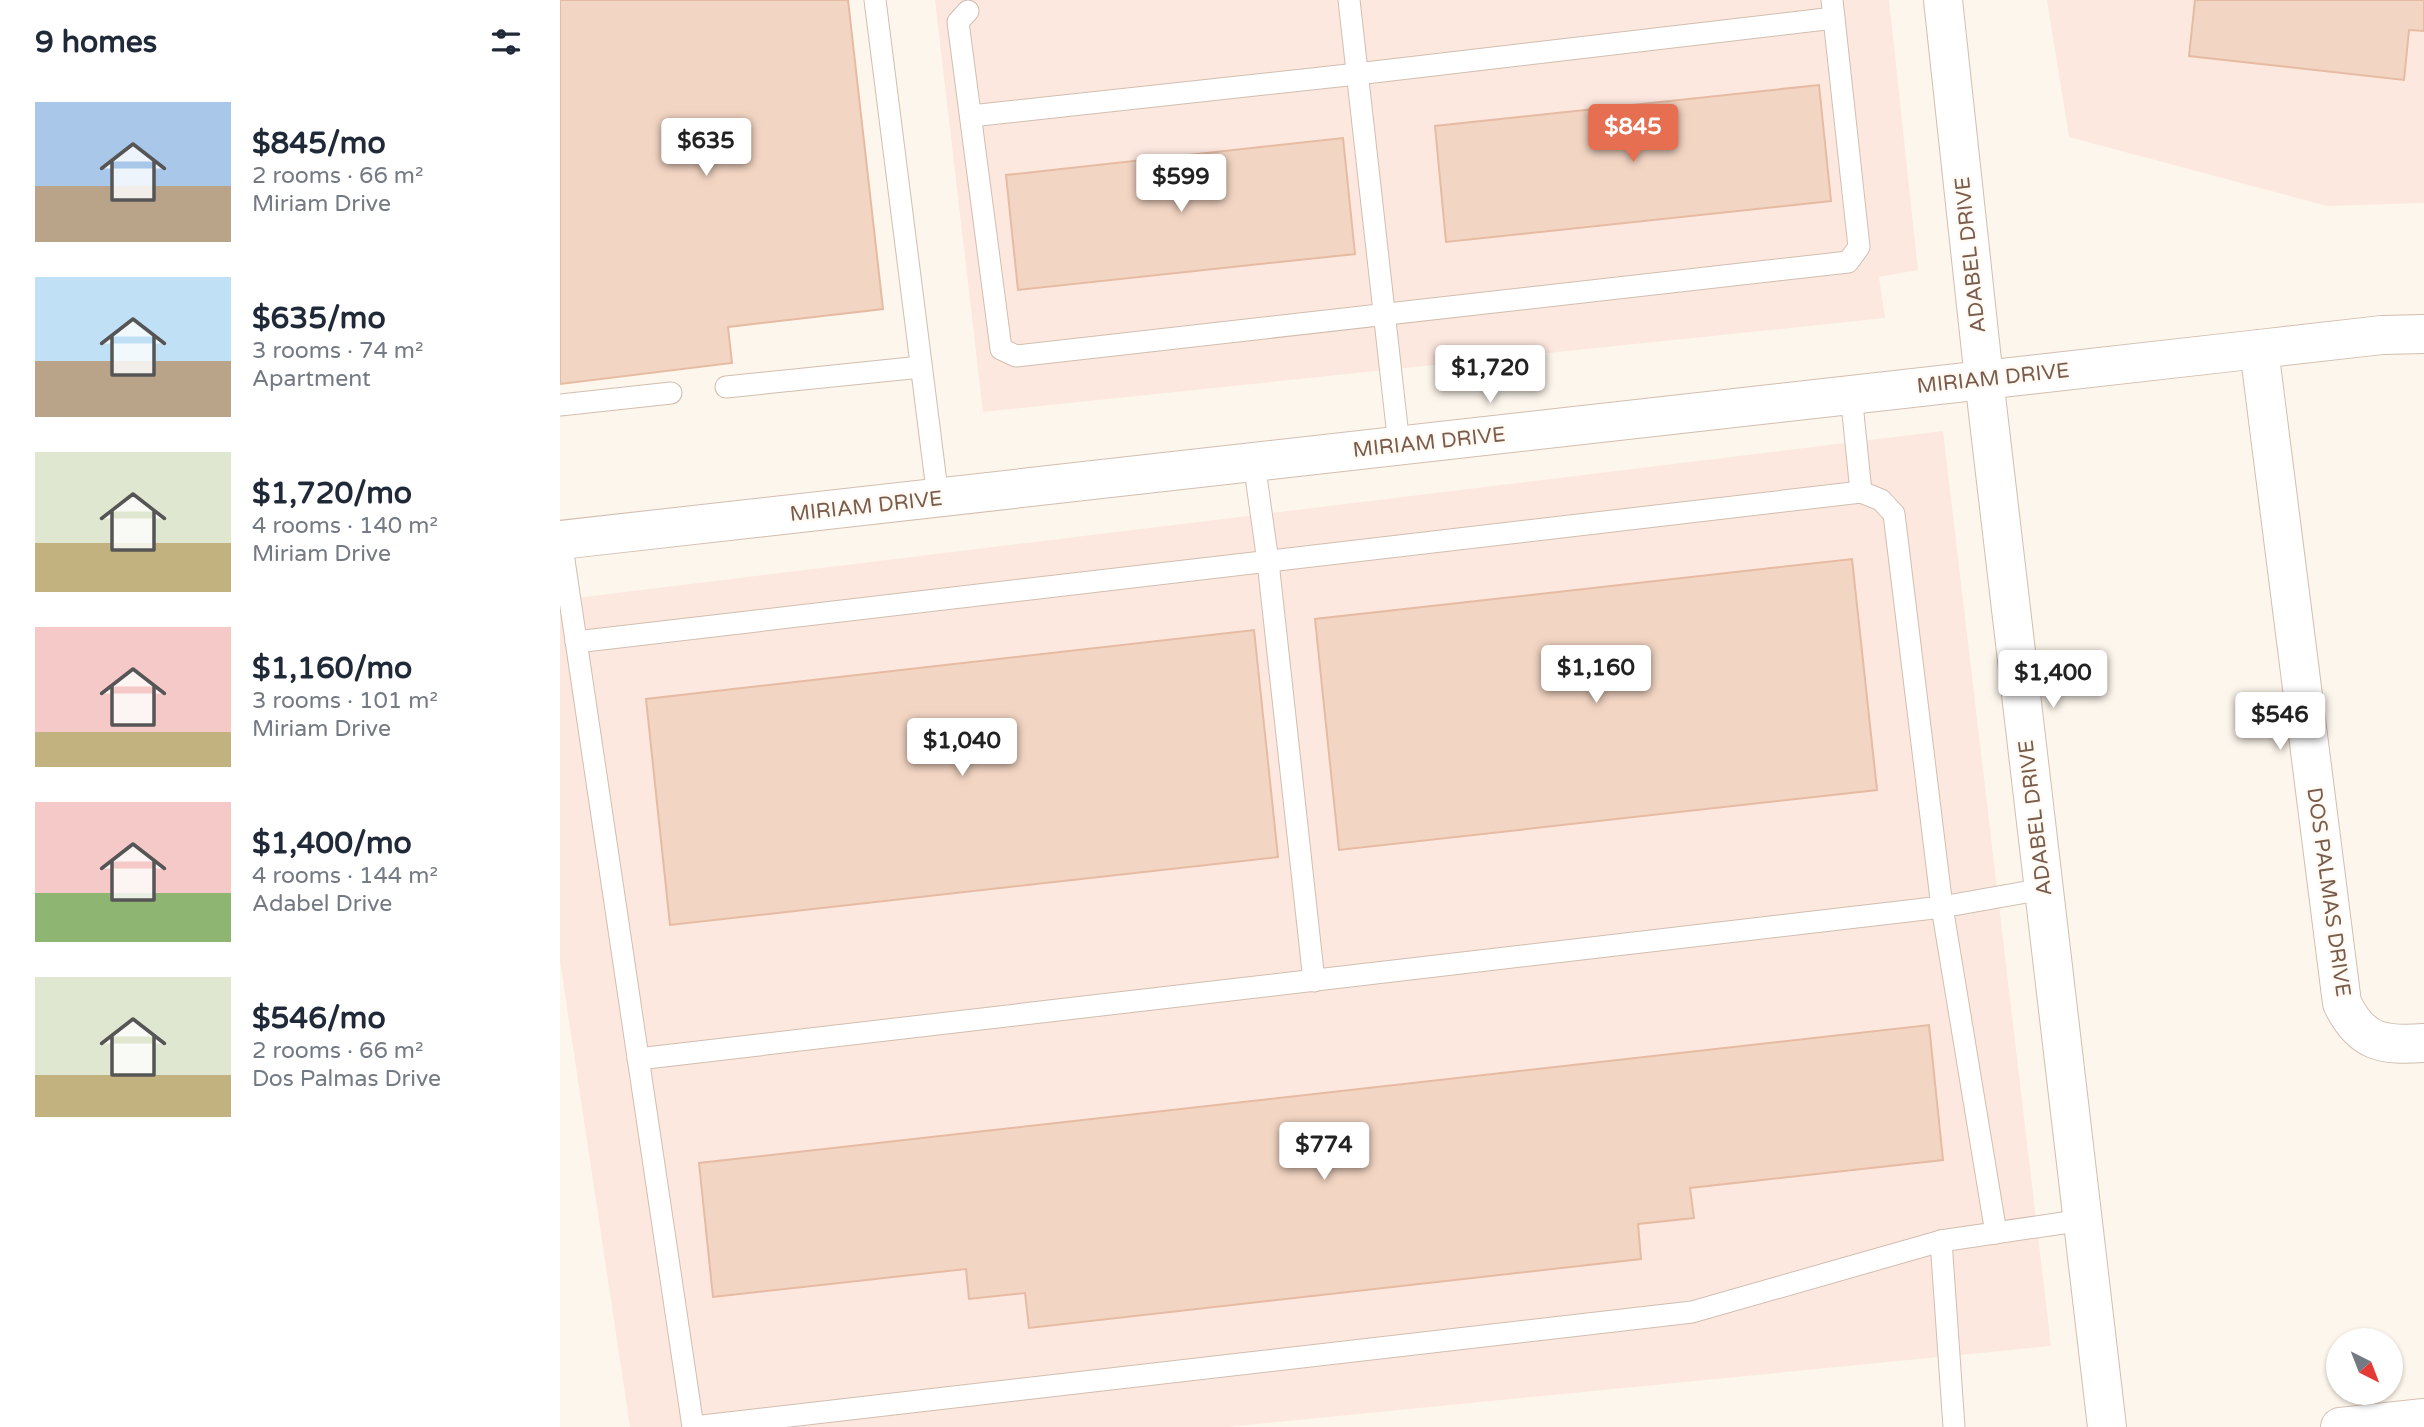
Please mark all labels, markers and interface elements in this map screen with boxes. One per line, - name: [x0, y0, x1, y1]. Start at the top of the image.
- icon: filters: [487, 23, 525, 61]
- text: 9 homes: [35, 24, 157, 61]
- pin: $845: [1592, 104, 1674, 164]
- text: $845: [1604, 113, 1662, 141]
- pin: $635: [665, 118, 747, 178]
- text: $845/mo: [252, 125, 386, 162]
- text: $635: [677, 127, 735, 155]
- icon: home: [91, 130, 175, 214]
- pin: $599: [1140, 154, 1222, 214]
- text: 2 rooms · 66 m²: [252, 162, 423, 190]
- text: $599: [1152, 163, 1210, 191]
- street label: ADABEL DRIVE: [1950, 176, 1991, 334]
- text: Miriam Drive: [252, 190, 391, 218]
- text: $635/mo: [252, 300, 386, 337]
- icon: home: [91, 305, 175, 389]
- text: 3 rooms · 74 m²: [252, 337, 423, 365]
- pin: $1,720: [1433, 346, 1547, 405]
- text: $1,720: [1451, 354, 1529, 382]
- street label: MIRIAM DRIVE: [1916, 358, 2071, 399]
- text: Apartment: [252, 365, 371, 393]
- street label: MIRIAM DRIVE: [1352, 422, 1507, 463]
- text: $1,720/mo: [252, 475, 412, 512]
- icon: home: [91, 480, 175, 564]
- street label: MIRIAM DRIVE: [789, 486, 944, 527]
- text: 4 rooms · 140 m²: [252, 512, 438, 540]
- text: Miriam Drive: [252, 540, 391, 568]
- pin: $1,160: [1539, 646, 1653, 705]
- text: $1,160/mo: [252, 650, 412, 687]
- pin: $1,400: [1996, 650, 2110, 710]
- text: $1,160: [1557, 654, 1635, 682]
- icon: home: [91, 655, 175, 739]
- text: $1,400: [2014, 659, 2092, 687]
- text: 3 rooms · 101 m²: [252, 687, 438, 715]
- pin: $546: [2239, 692, 2321, 752]
- text: $546: [2251, 701, 2309, 729]
- text: Miriam Drive: [252, 715, 391, 743]
- pin: $1,040: [905, 718, 1019, 778]
- text: $1,040: [923, 727, 1001, 755]
- street label: ADABEL DRIVE: [2014, 739, 2057, 897]
- street label: DOS PALMAS DRIVE: [2301, 786, 2356, 998]
- text: $1,400/mo: [252, 825, 412, 862]
- icon: home: [91, 830, 175, 914]
- text: 4 rooms · 144 m²: [252, 862, 438, 890]
- text: Adabel Drive: [252, 890, 392, 918]
- text: $546/mo: [252, 1000, 386, 1037]
- icon: home: [91, 1005, 175, 1089]
- text: 2 rooms · 66 m²: [252, 1037, 423, 1065]
- text: Dos Palmas Drive: [252, 1065, 441, 1093]
- pin: $774: [1283, 1122, 1365, 1182]
- text: $774: [1295, 1131, 1353, 1159]
- north arrow: [2326, 1328, 2403, 1405]
- map controls: [2326, 1328, 2403, 1405]

